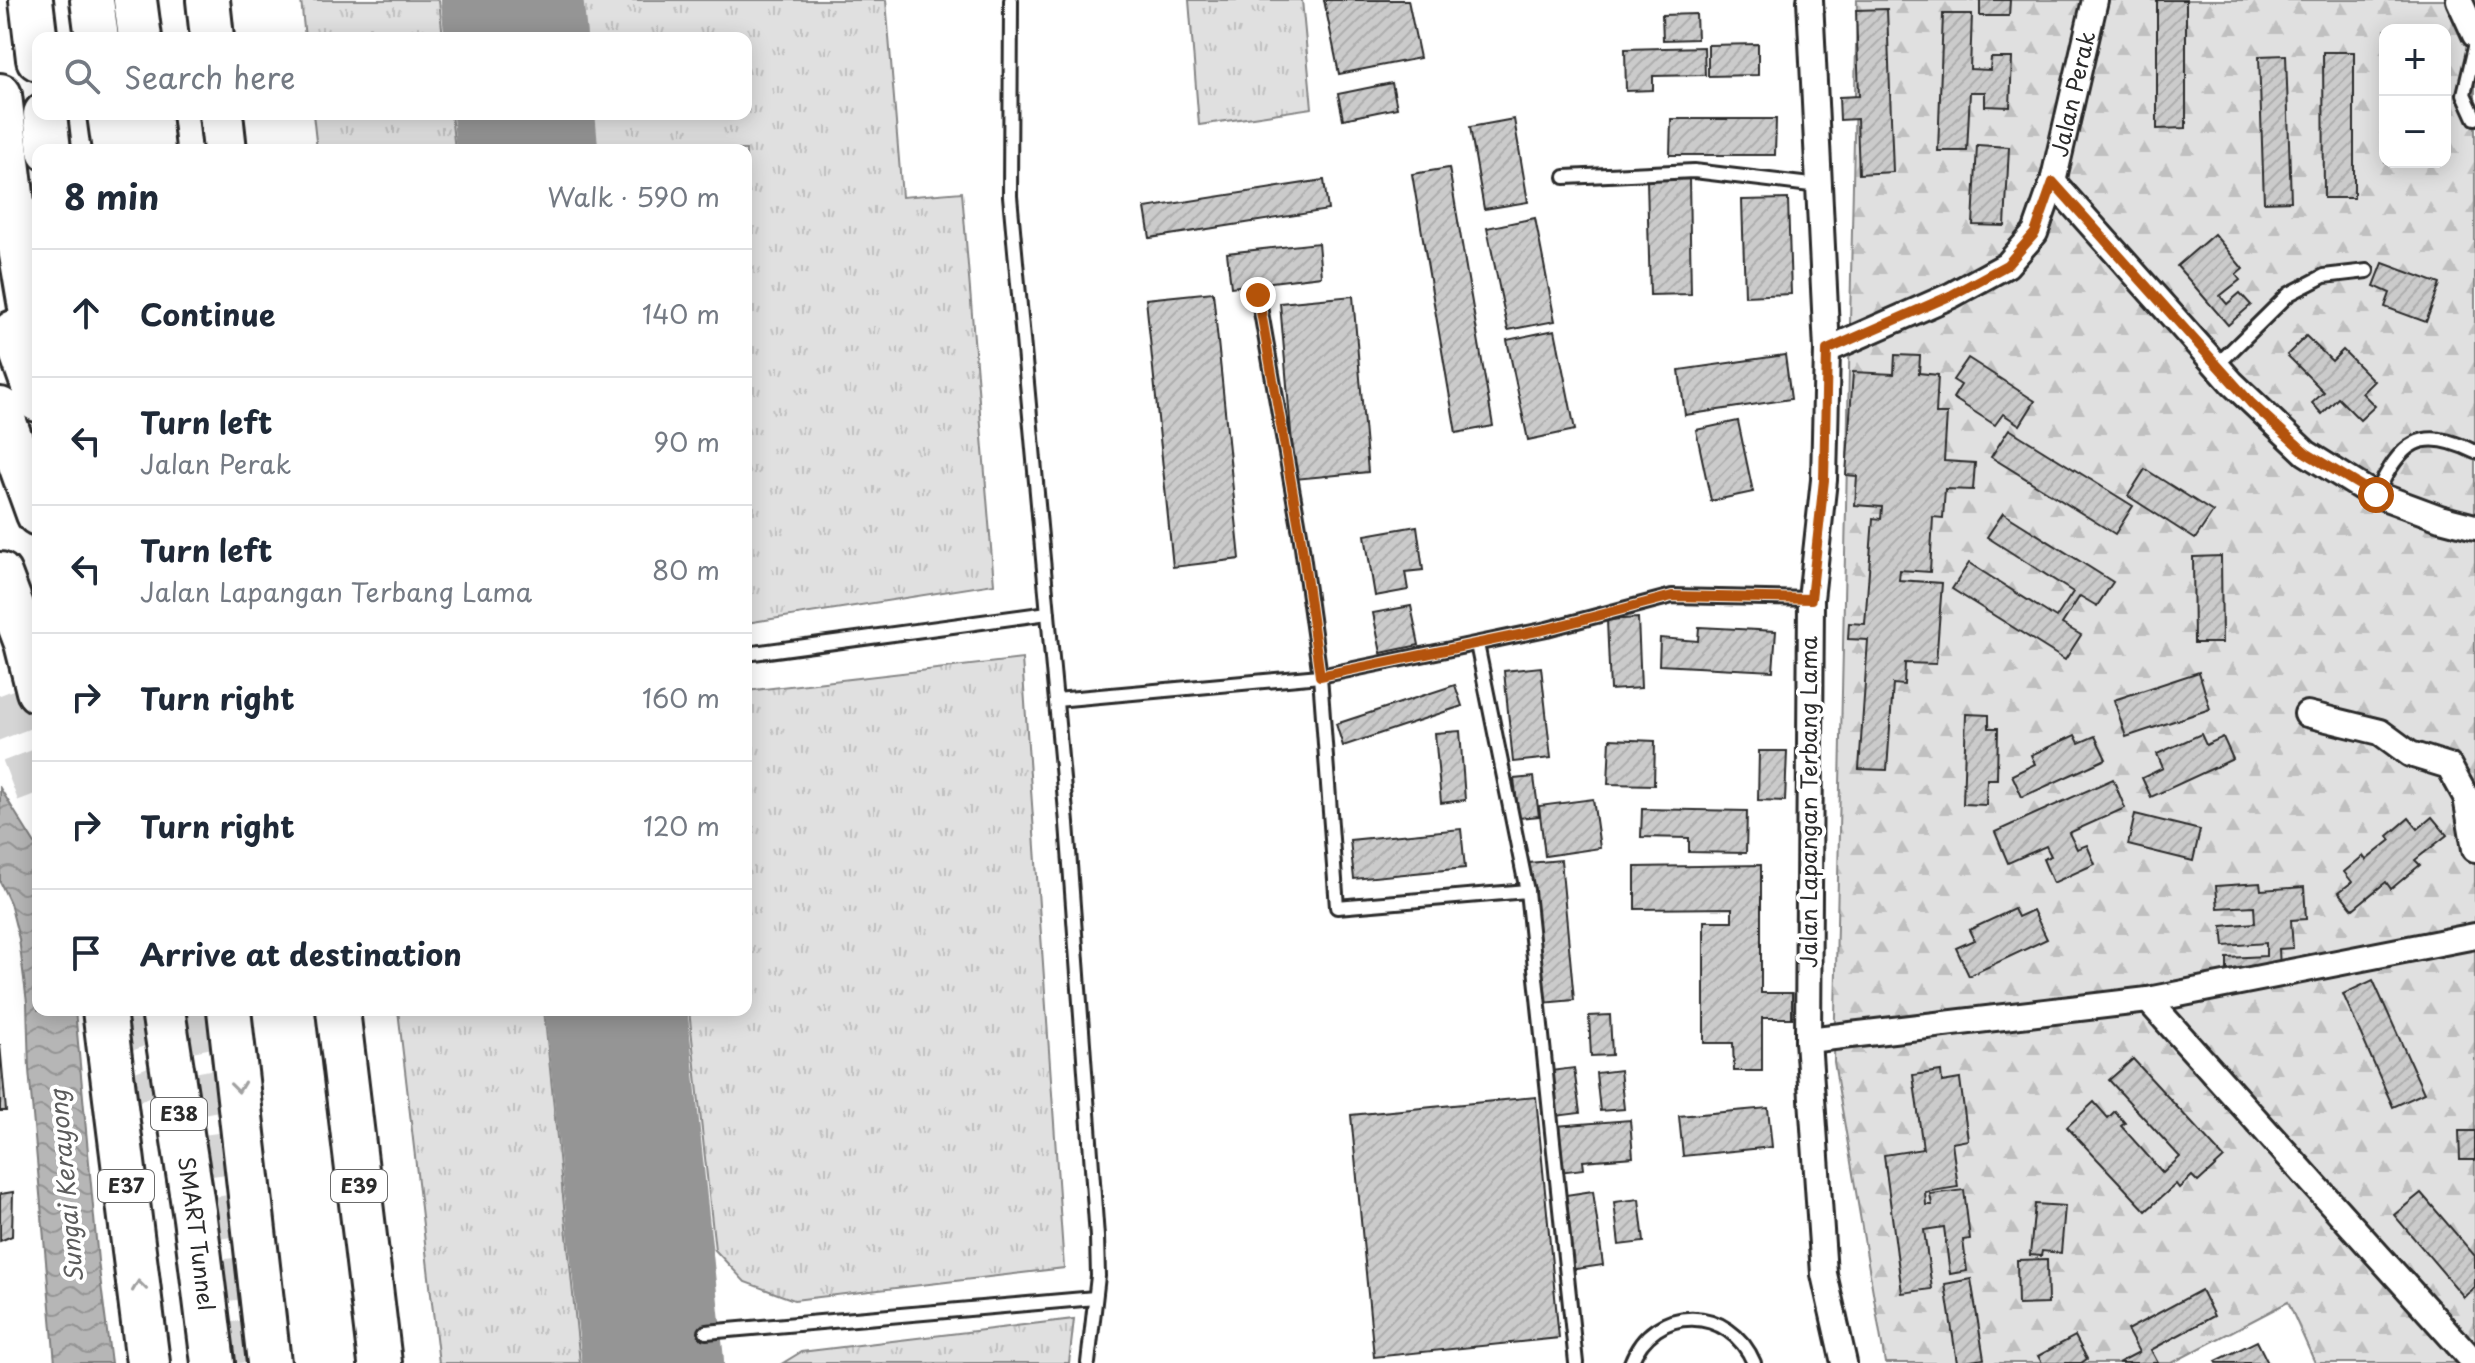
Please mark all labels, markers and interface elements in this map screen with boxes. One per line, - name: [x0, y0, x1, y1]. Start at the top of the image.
- map controls: [2379, 24, 2451, 168]
- button: +: [2379, 24, 2451, 96]
- street label: Jalan Perak: [2041, 28, 2102, 160]
- search box: [32, 32, 752, 120]
- icon: search: [60, 54, 104, 98]
- text: Search here: [124, 54, 296, 99]
- button: −: [2379, 96, 2451, 168]
- text: 8 min: [64, 170, 159, 222]
- text: Walk · 590 m: [547, 177, 720, 216]
- route end: [1240, 277, 1276, 313]
- icon: ahead: [64, 291, 108, 335]
- text: Continue: [140, 291, 275, 336]
- text: 140 m: [642, 294, 720, 333]
- text: Turn left: [140, 399, 272, 444]
- icon: left: [64, 419, 108, 463]
- text: 90 m: [653, 422, 720, 461]
- text: Jalan Perak: [140, 444, 291, 483]
- route start: [2358, 477, 2394, 513]
- text: Turn left: [140, 527, 272, 572]
- icon: left: [64, 547, 108, 591]
- text: 80 m: [652, 550, 720, 589]
- text: Jalan Lapangan Terbang Lama: [140, 572, 532, 611]
- street label: Jalan Lapangan Terbang Lama: [1791, 636, 1824, 968]
- icon: right: [64, 675, 108, 719]
- text: Turn right: [140, 675, 295, 720]
- text: 160 m: [642, 678, 720, 717]
- icon: right: [64, 803, 108, 847]
- text: Turn right: [140, 803, 295, 848]
- text: 120 m: [643, 806, 720, 845]
- icon: arrive: [64, 931, 108, 975]
- text: Arrive at destination: [140, 931, 462, 976]
- one-way arrow: [230, 1081, 247, 1094]
- water label: Sungai Kerayong: [39, 1087, 91, 1284]
- road number: E38: [151, 1098, 207, 1130]
- street label: SMART Tunnel: [171, 1154, 224, 1312]
- road number: E37: [98, 1170, 154, 1202]
- road number: E39: [331, 1170, 387, 1202]
- one-way arrow: [130, 1279, 147, 1292]

